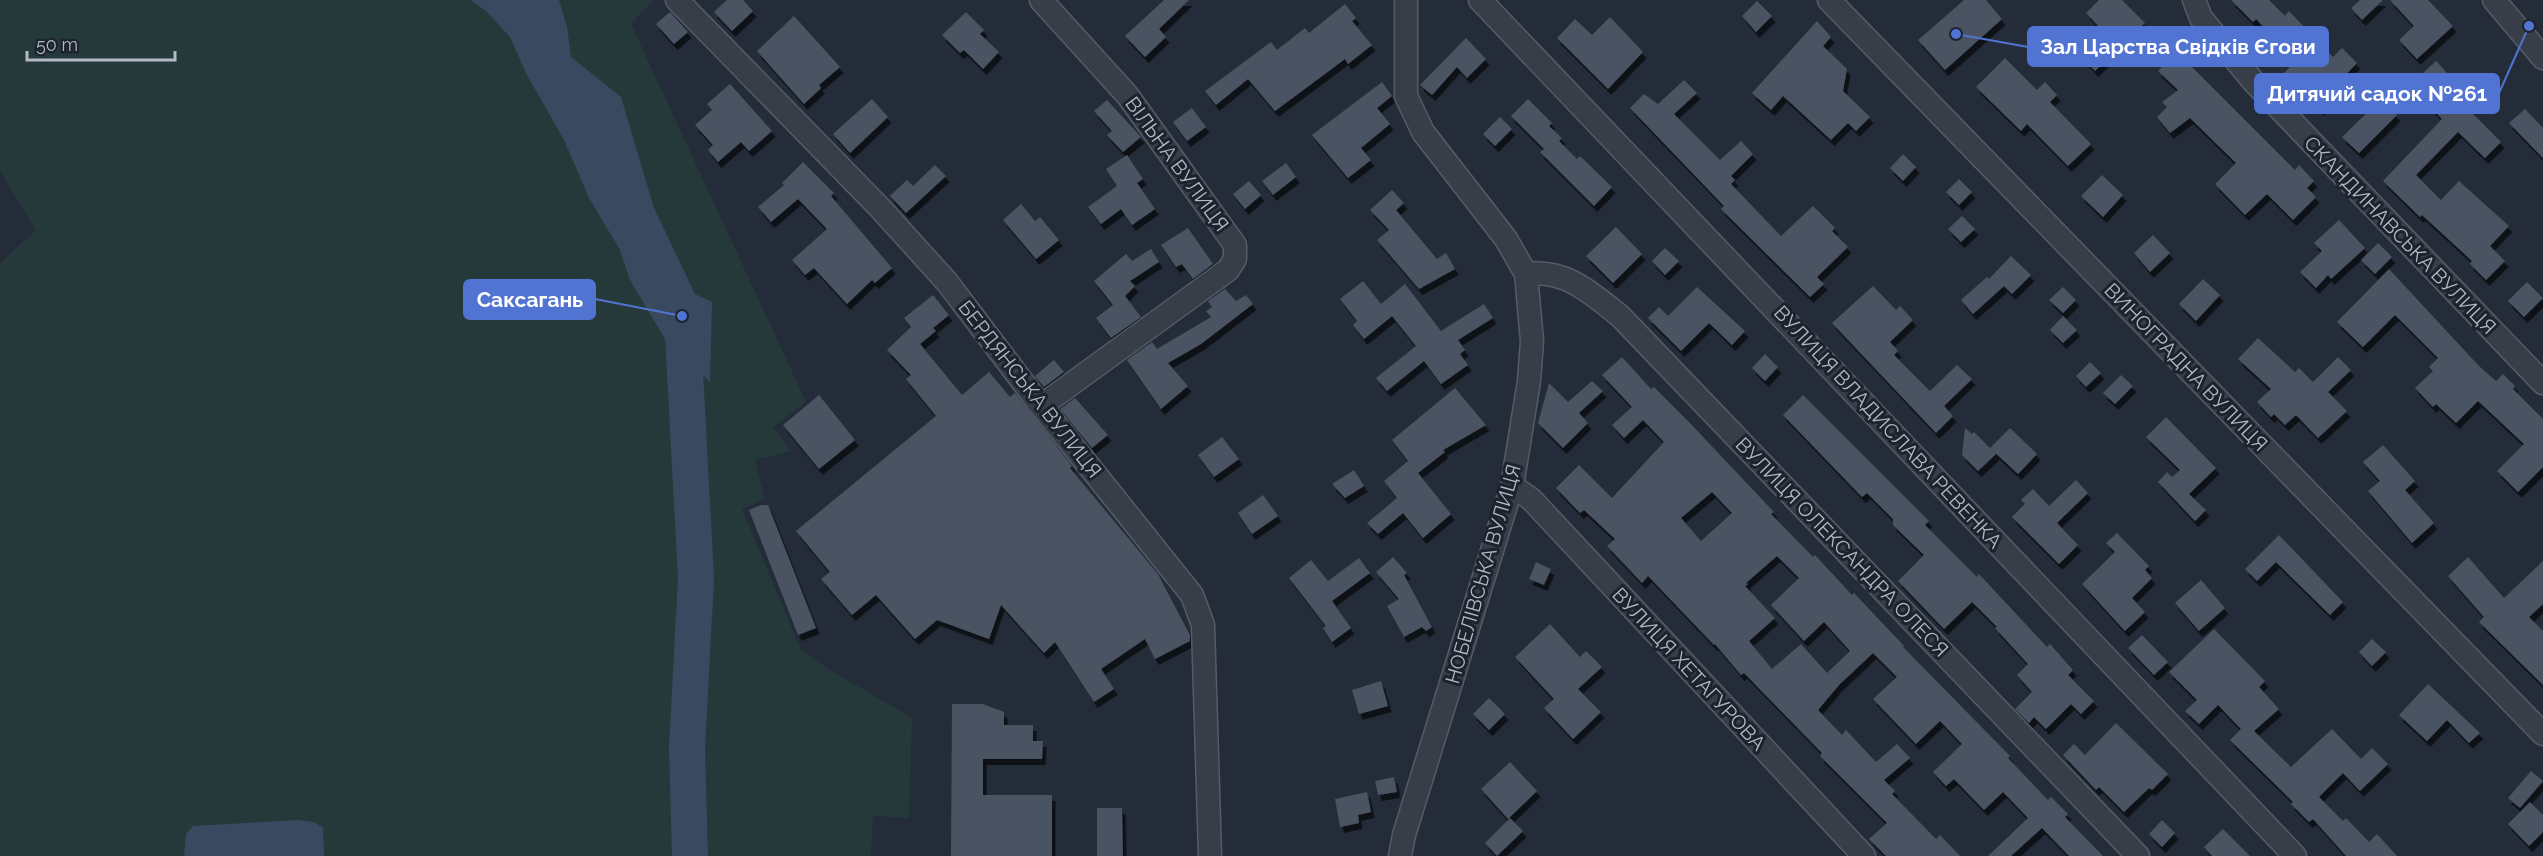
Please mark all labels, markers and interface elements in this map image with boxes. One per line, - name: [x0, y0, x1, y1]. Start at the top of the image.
- scale bar: [27, 24, 176, 62]
- callout: Зал Царства Свідків Єгови: [2028, 27, 2328, 66]
- text: 50 m: [36, 34, 78, 55]
- text: Зал Царства Свідків Єгови: [2040, 34, 2316, 59]
- callout: Дитячий садок №261: [2255, 74, 2499, 113]
- text: Дитячий садок №261: [2267, 81, 2487, 106]
- street label: ВІЛЬНА ВУЛИЦЯ: [1120, 92, 1234, 236]
- street label: СКАНДИНАВСЬКА ВУЛИЦЯ: [2299, 131, 2501, 339]
- street label: ВИНОГРАДНА ВУЛИЦЯ: [2100, 278, 2272, 456]
- callout: Саксагань: [464, 280, 595, 319]
- text: Саксагань: [477, 287, 583, 312]
- street label: БЕРДЯНСЬКА ВУЛИЦЯ: [953, 296, 1107, 482]
- street label: ВУЛИЦЯ ВЛАДИСЛАВА РЕВЕНКА: [1769, 301, 2007, 554]
- street label: ВУЛИЦЯ ОЛЕКСАНДРА ОЛЕСЯ: [1731, 432, 1953, 662]
- street label: НОБЕЛІВСЬКА ВУЛИЦЯ: [1440, 461, 1526, 687]
- street label: ВУЛИЦЯ ХЕТАГУРОВА: [1607, 583, 1771, 756]

